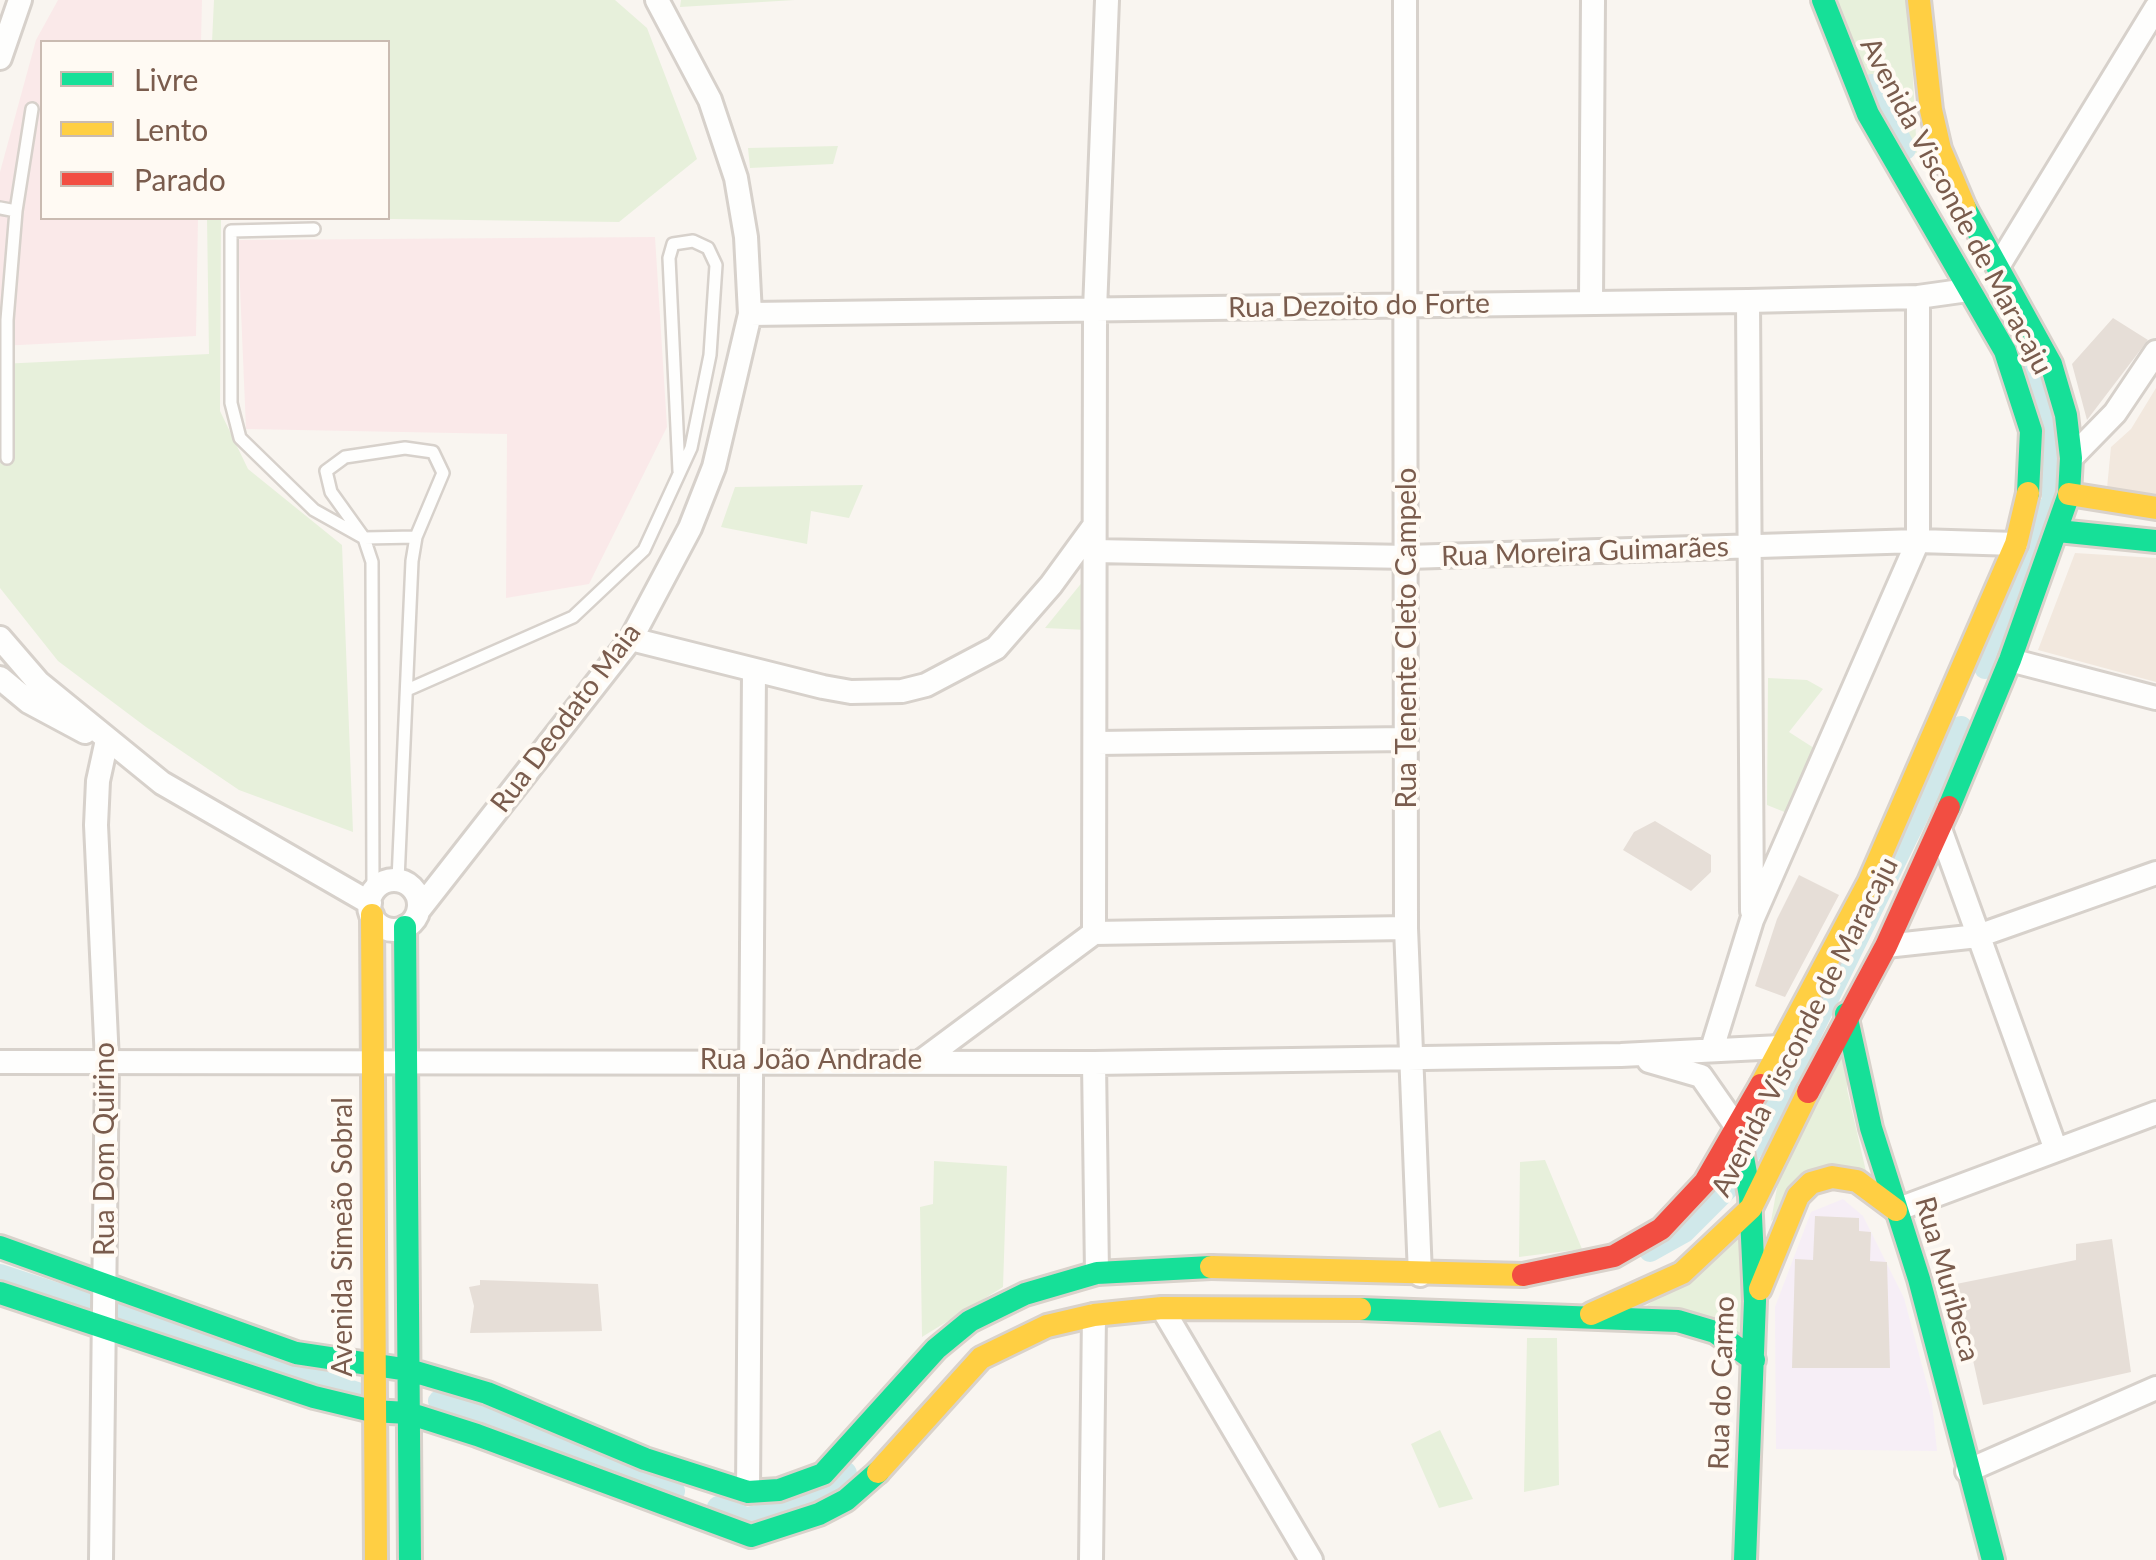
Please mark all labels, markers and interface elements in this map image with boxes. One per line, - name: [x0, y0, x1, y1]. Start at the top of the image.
- street label: Avenida Visconde de Maracaju: [1853, 32, 2059, 380]
- legend: [40, 40, 390, 220]
- text: Livre: [134, 61, 198, 97]
- text: Lento: [134, 111, 208, 147]
- text: Parado: [134, 161, 226, 197]
- street label: Rua Dezoito do Forte: [1228, 287, 1490, 325]
- street label: Rua Tenente Cleto Campelo: [1390, 468, 1424, 808]
- street label: Rua Moreira Guimarães: [1441, 530, 1729, 574]
- street label: Rua Deodato Maia: [484, 617, 648, 819]
- street label: Avenida Visconde de Maracaju: [1705, 852, 1905, 1202]
- street label: Rua Dom Quirino: [88, 1042, 122, 1256]
- street label: Rua João Andrade: [700, 1043, 922, 1077]
- street label: Avenida Simeão Sobral: [326, 1097, 360, 1377]
- street label: Rua Muribeca: [1907, 1193, 1987, 1365]
- street label: Rua do Carmo: [1702, 1295, 1742, 1471]

